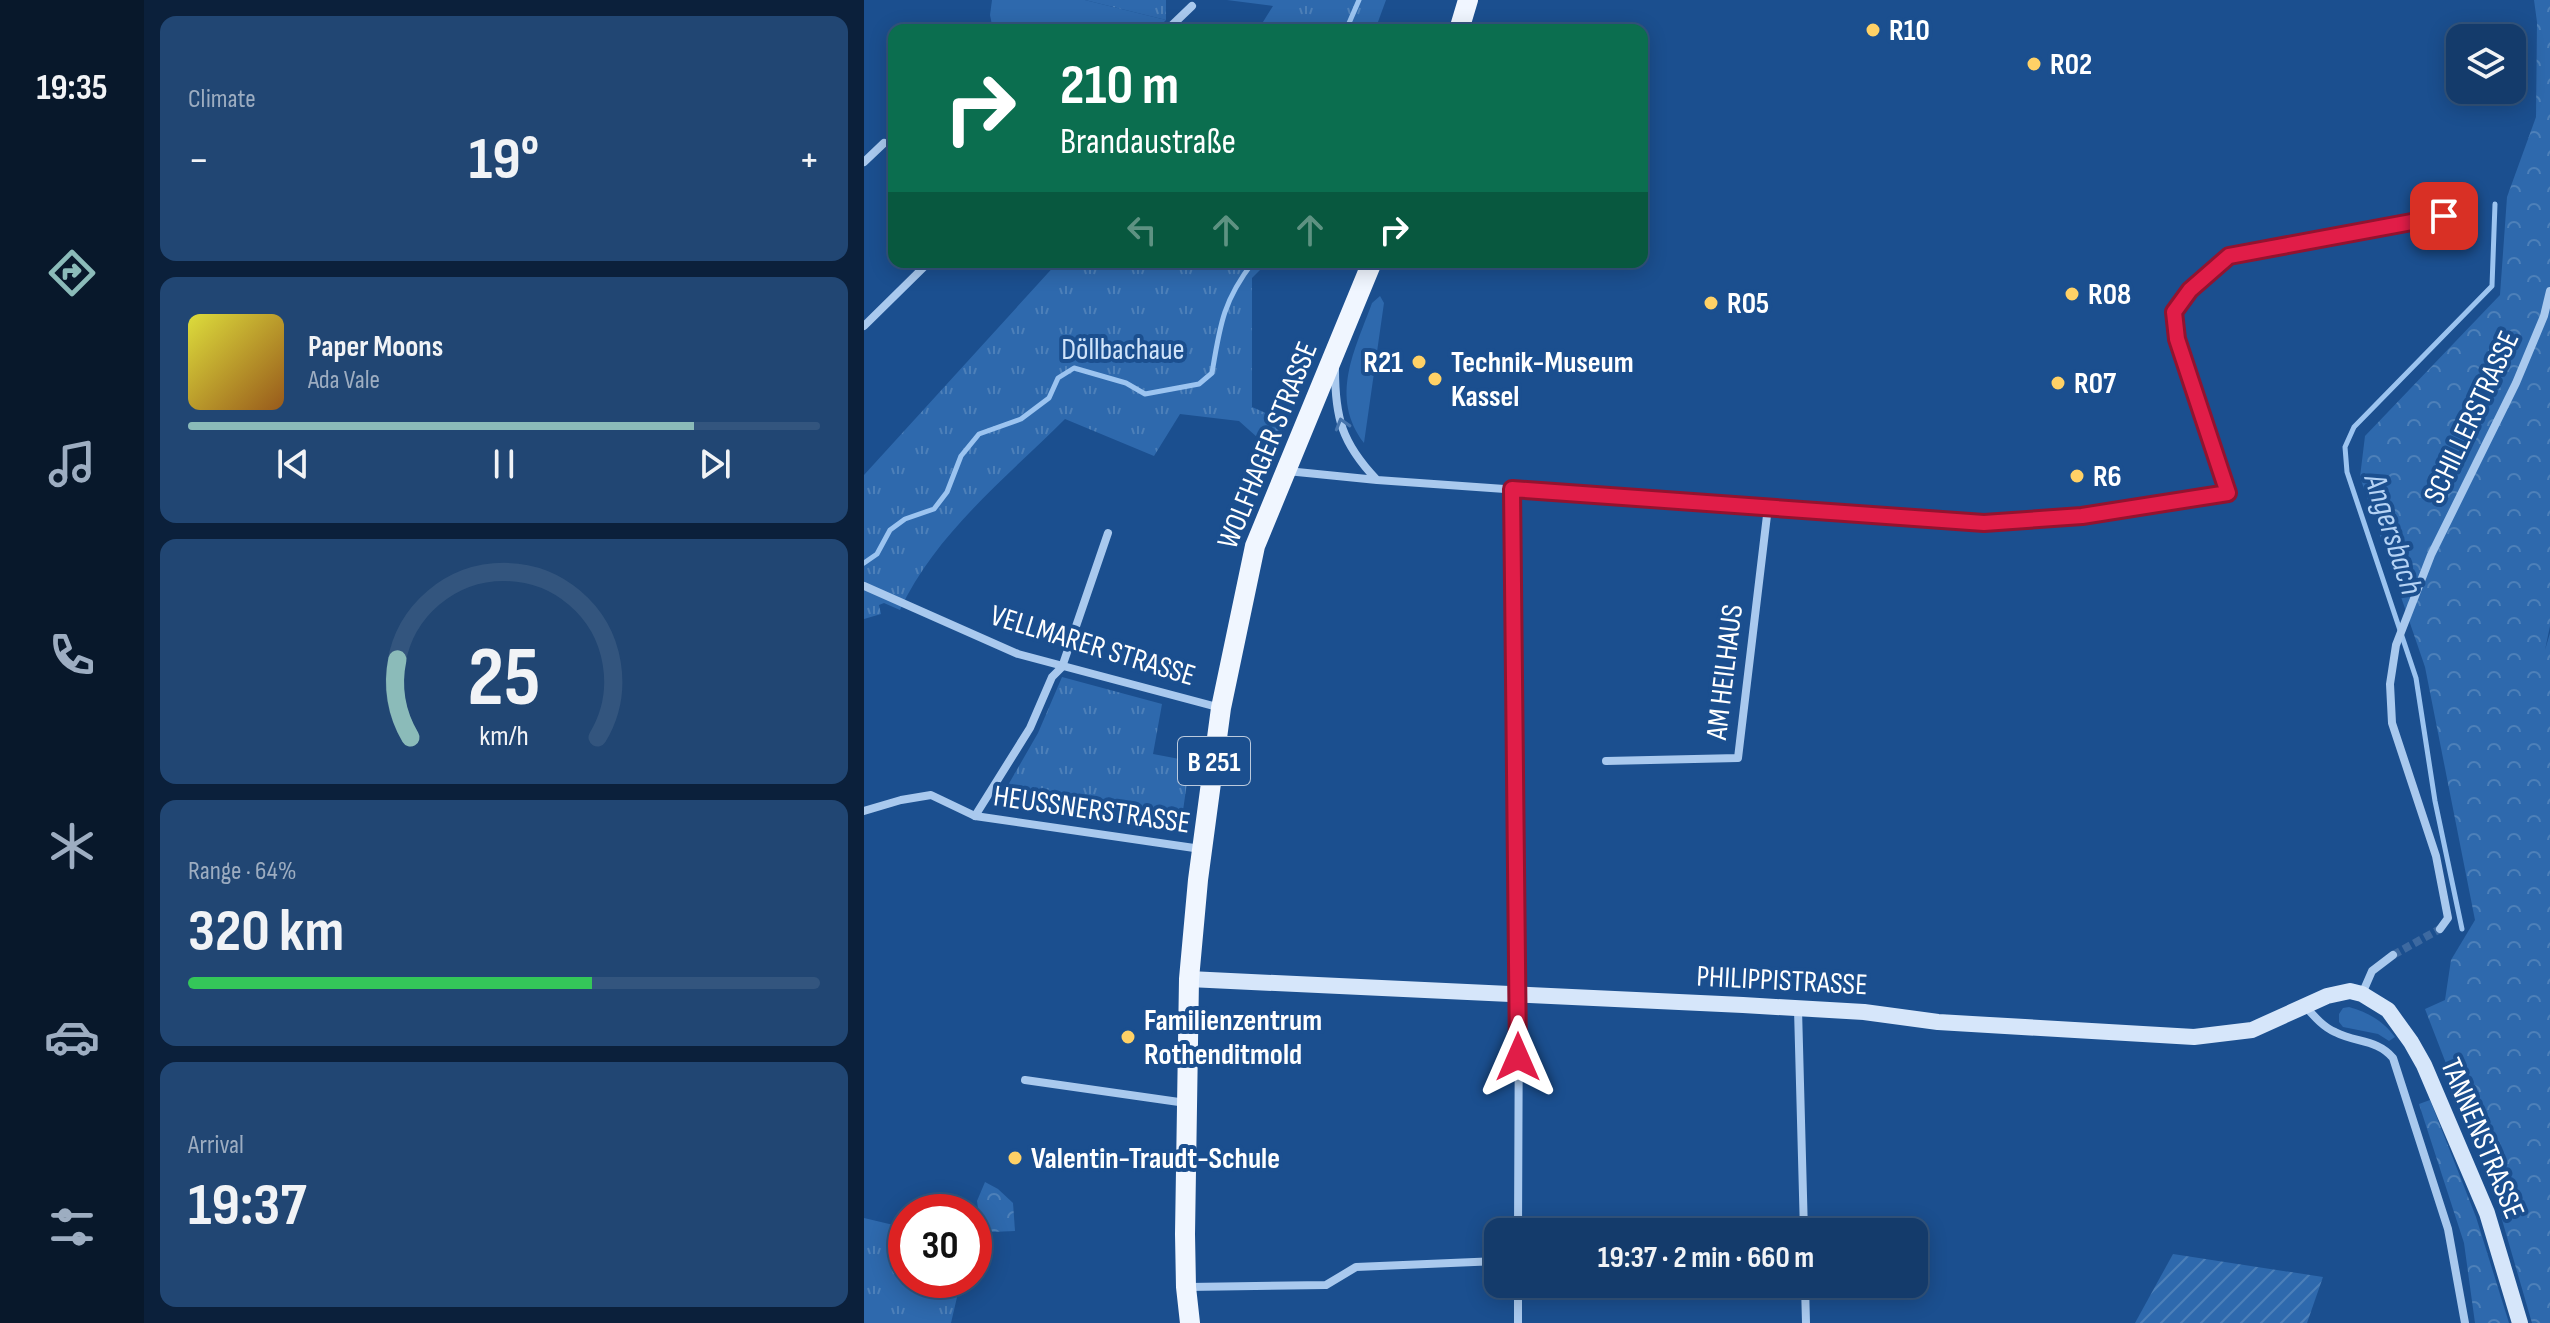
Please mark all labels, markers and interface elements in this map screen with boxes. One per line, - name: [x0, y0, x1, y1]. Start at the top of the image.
- place label: R10: [1889, 13, 1930, 49]
- marker: R10: [1864, 21, 1882, 39]
- map controls: [2446, 24, 2526, 104]
- button: layers: [2446, 24, 2526, 104]
- place label: R02: [2050, 47, 2092, 83]
- text: 210 m: [1060, 53, 1179, 120]
- marker: R02: [2025, 55, 2043, 73]
- icon: right: [928, 56, 1032, 160]
- text: 19:35: [36, 67, 108, 110]
- text: Climate: [188, 84, 256, 115]
- text: Brandaustraße: [1060, 121, 1236, 164]
- text: 19°: [469, 124, 539, 196]
- text: −: [188, 134, 210, 187]
- text: +: [798, 134, 820, 187]
- pin: [2410, 182, 2478, 250]
- icon: arrive: [2422, 194, 2466, 238]
- icon: left: [1120, 208, 1164, 252]
- icon: ahead: [1204, 208, 1248, 252]
- icon: ahead: [1288, 208, 1332, 252]
- icon: right: [1372, 208, 1416, 252]
- icon: directions: [44, 245, 100, 301]
- place label: R08: [2088, 277, 2131, 313]
- marker: R08: [2063, 285, 2081, 303]
- place label: R05: [1727, 286, 1769, 322]
- marker: R05: [1702, 294, 1720, 312]
- street label: SCHILLERSTRASSE: [2416, 326, 2528, 509]
- text: Paper Moons: [308, 329, 443, 365]
- park label: Döllbachaue: [1061, 332, 1185, 368]
- street label: WOLFHAGER STRASSE: [1210, 337, 1326, 554]
- place label: R21: [1363, 345, 1403, 381]
- place label: Technik-Museum Kassel: [1451, 345, 1634, 415]
- marker: R21: [1410, 353, 1428, 371]
- text: Ada Vale: [308, 365, 380, 396]
- place label: R07: [2074, 366, 2117, 402]
- marker: Technik-Museum Kassel: [1426, 370, 1444, 388]
- marker: R07: [2049, 374, 2067, 392]
- one-way arrow: [1335, 417, 1351, 431]
- icon: music: [44, 436, 100, 492]
- icon: previous: [271, 442, 315, 486]
- icon: pause: [482, 442, 526, 486]
- icon: next: [693, 442, 737, 486]
- place label: R6: [2093, 459, 2122, 495]
- marker: R6: [2068, 467, 2086, 485]
- water label: Angersbach: [2354, 467, 2430, 600]
- street label: VELLMARER STRASSE: [986, 598, 1200, 694]
- street label: AM HEILHAUS: [1699, 603, 1751, 743]
- icon: phone: [44, 627, 100, 683]
- text: 25: [468, 628, 540, 728]
- text: km/h: [479, 719, 529, 754]
- road number: B 251: [1178, 737, 1250, 785]
- street label: HEUSSNERSTRASSE: [991, 778, 1192, 842]
- icon: climate: [44, 818, 100, 874]
- text: Range · 64%: [188, 856, 297, 887]
- text: 320 km: [188, 896, 344, 968]
- street label: PHILIPPISTRASSE: [1695, 959, 1868, 1003]
- place label: Familienzentrum Rothenditmold: [1144, 1003, 1322, 1073]
- icon: car: [44, 1009, 100, 1065]
- position arrow: [1476, 1015, 1560, 1099]
- marker: Familienzentrum Rothenditmold: [1119, 1028, 1137, 1046]
- street label: TANNENSTRASSE: [2432, 1053, 2532, 1224]
- text: Arrival: [188, 1130, 244, 1161]
- place label: Valentin-Traudt-Schule: [1031, 1141, 1280, 1177]
- marker: Valentin-Traudt-Schule: [1006, 1149, 1024, 1167]
- text: 19:37: [188, 1170, 306, 1242]
- speed limit sign: 30: [888, 1194, 992, 1298]
- icon: filters: [44, 1199, 100, 1255]
- text: 19:37 · 2 min · 660 m: [1598, 1240, 1814, 1276]

